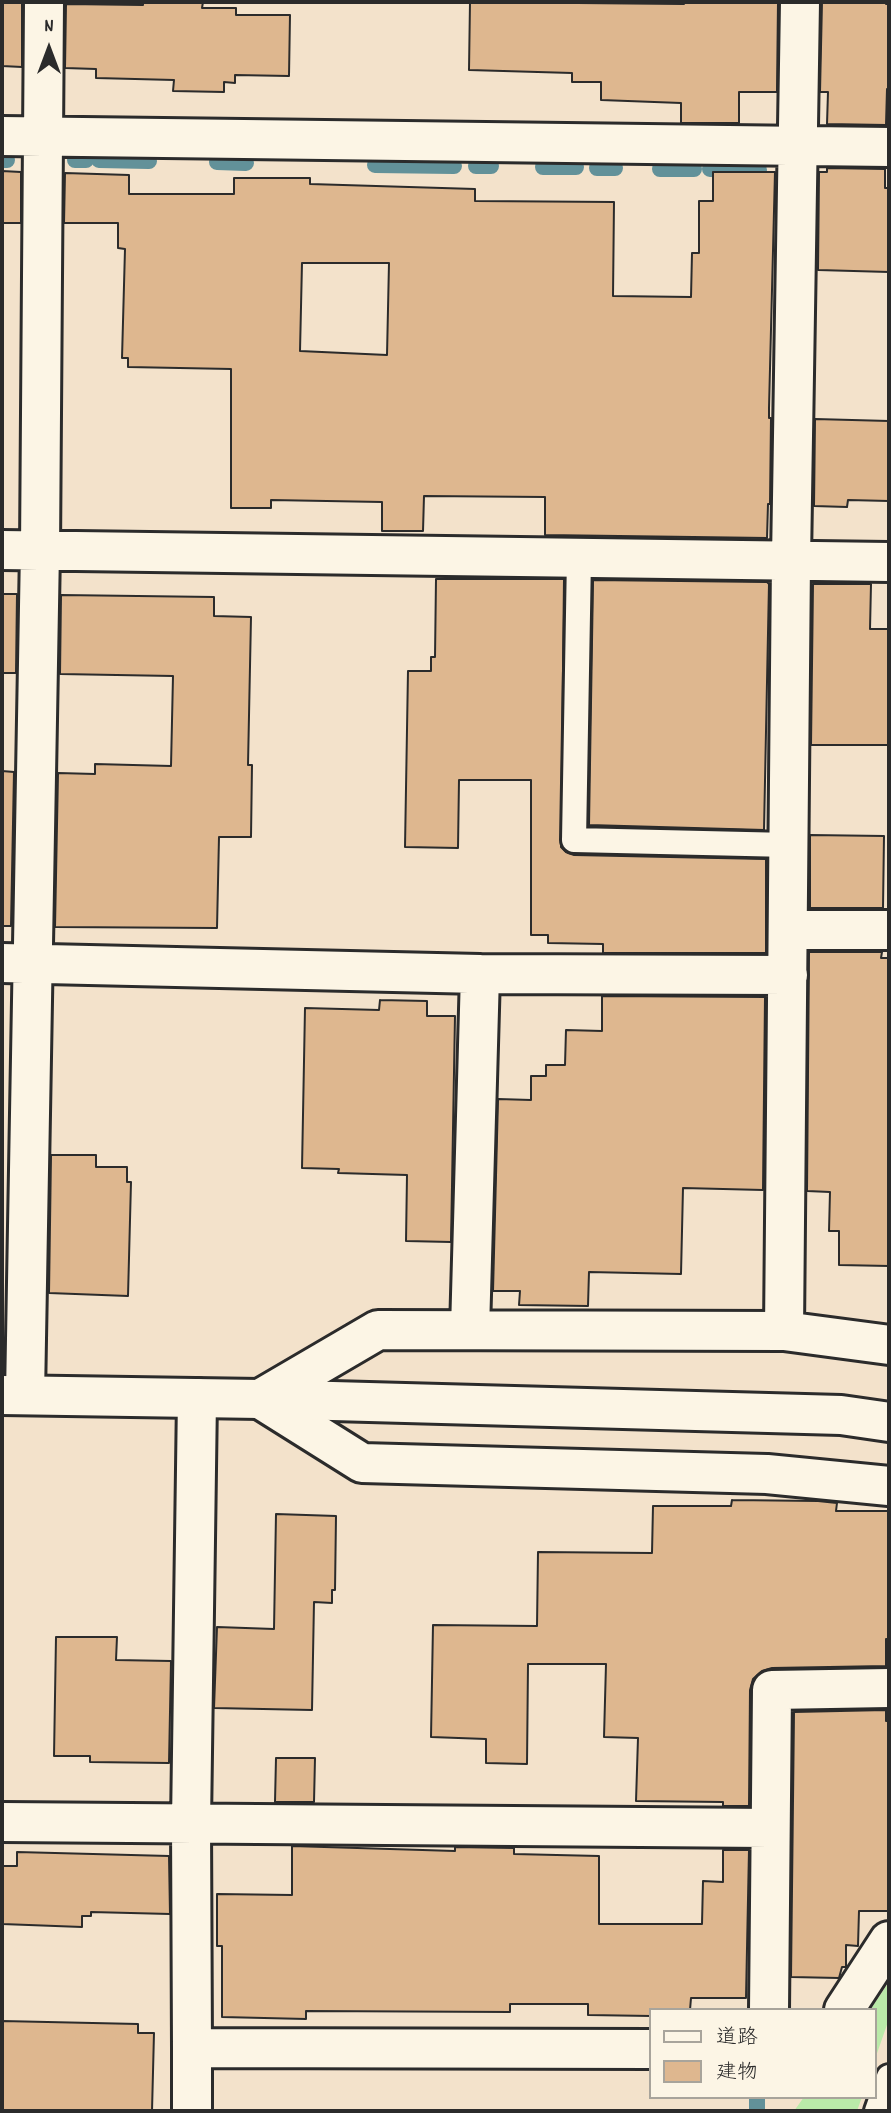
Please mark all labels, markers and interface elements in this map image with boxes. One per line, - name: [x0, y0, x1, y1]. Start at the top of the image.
- north arrow: [14, 14, 84, 84]
- text: N: [44, 14, 54, 41]
- legend: [650, 2008, 877, 2099]
- text: 道路: [716, 2024, 758, 2054]
- text: 建物: [716, 2059, 758, 2089]

